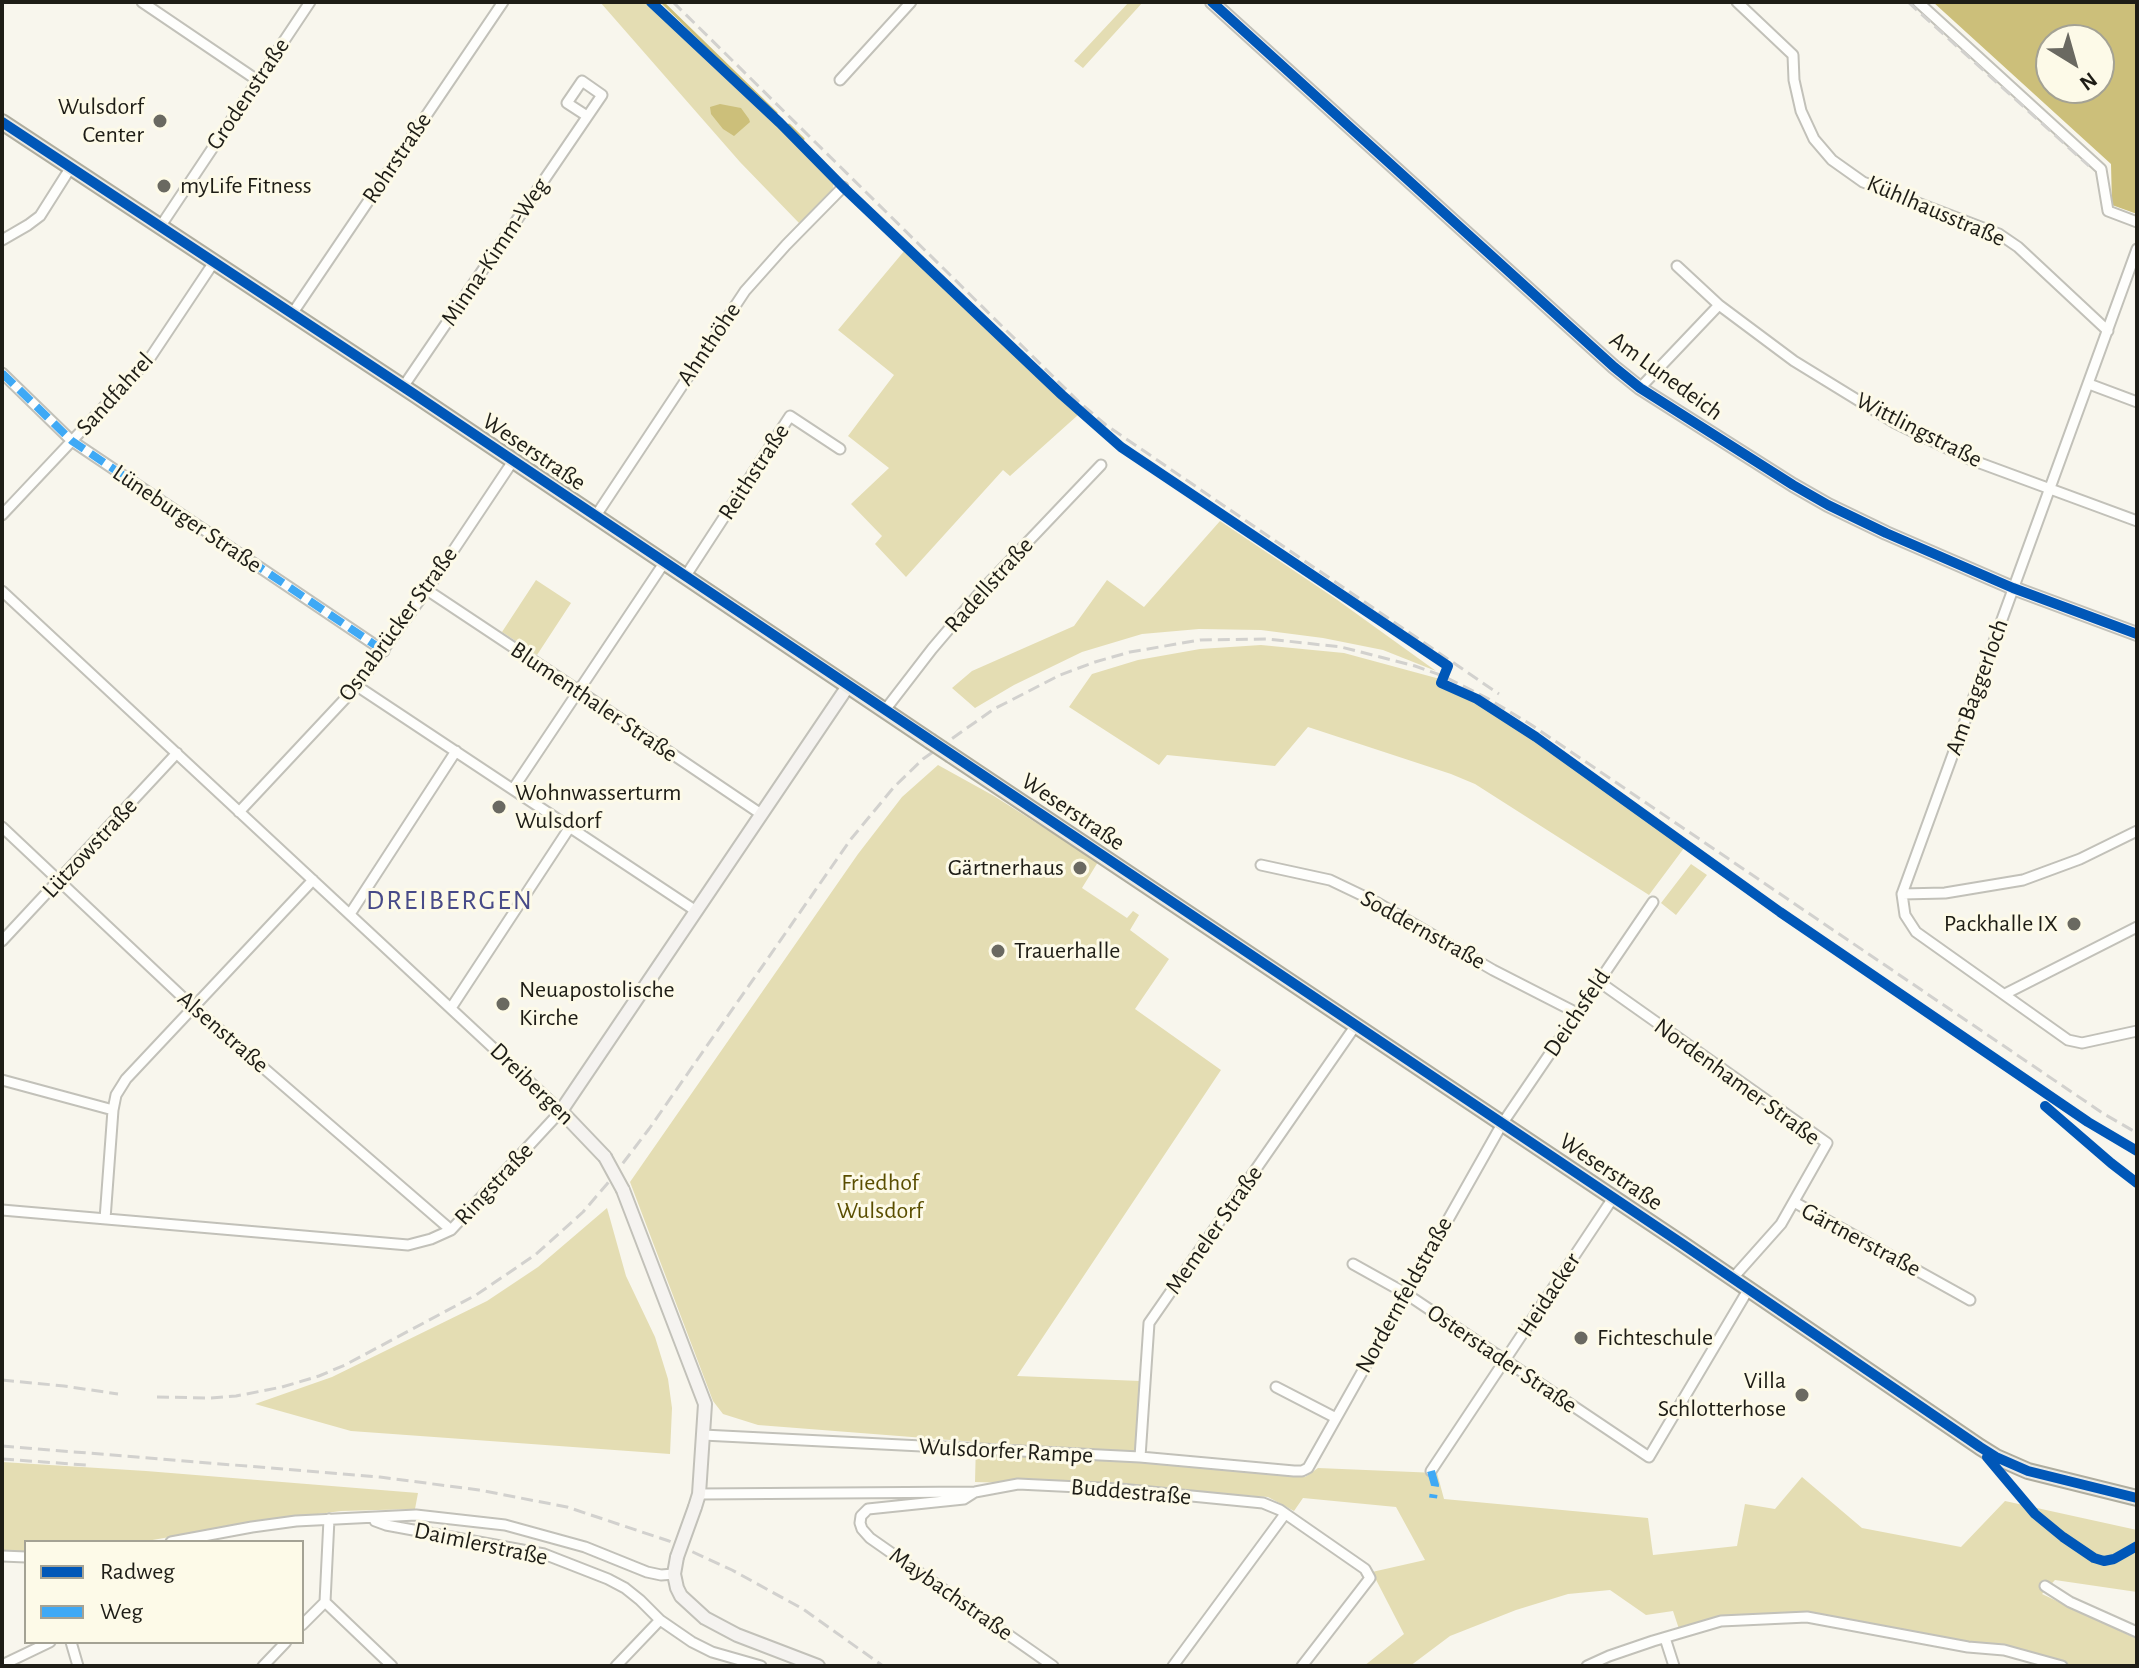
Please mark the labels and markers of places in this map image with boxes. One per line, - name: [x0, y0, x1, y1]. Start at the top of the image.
- place label: Wulsdorf Center: [58, 93, 144, 149]
- marker: Wulsdorf Center: [151, 112, 169, 130]
- place label: myLife Fitness: [180, 172, 312, 200]
- marker: myLife Fitness: [155, 177, 173, 195]
- place label: Wohnwasserturm Wulsdorf: [515, 779, 681, 835]
- marker: Wohnwasserturm Wulsdorf: [490, 798, 508, 816]
- place label: Gärtnerhaus: [948, 854, 1064, 882]
- marker: Gärtnerhaus: [1071, 859, 1089, 877]
- place label: Packhalle IX: [1944, 910, 2058, 938]
- marker: Packhalle IX: [2065, 915, 2083, 933]
- place label: Trauerhalle: [1014, 937, 1120, 965]
- marker: Trauerhalle: [989, 942, 1007, 960]
- place label: Neuapostolische Kirche: [519, 976, 675, 1032]
- marker: Neuapostolische Kirche: [494, 995, 512, 1013]
- place label: Fichteschule: [1597, 1324, 1713, 1352]
- marker: Fichteschule: [1572, 1329, 1590, 1347]
- place label: Villa Schlotterhose: [1658, 1367, 1786, 1423]
- marker: Villa Schlotterhose: [1793, 1386, 1811, 1404]

